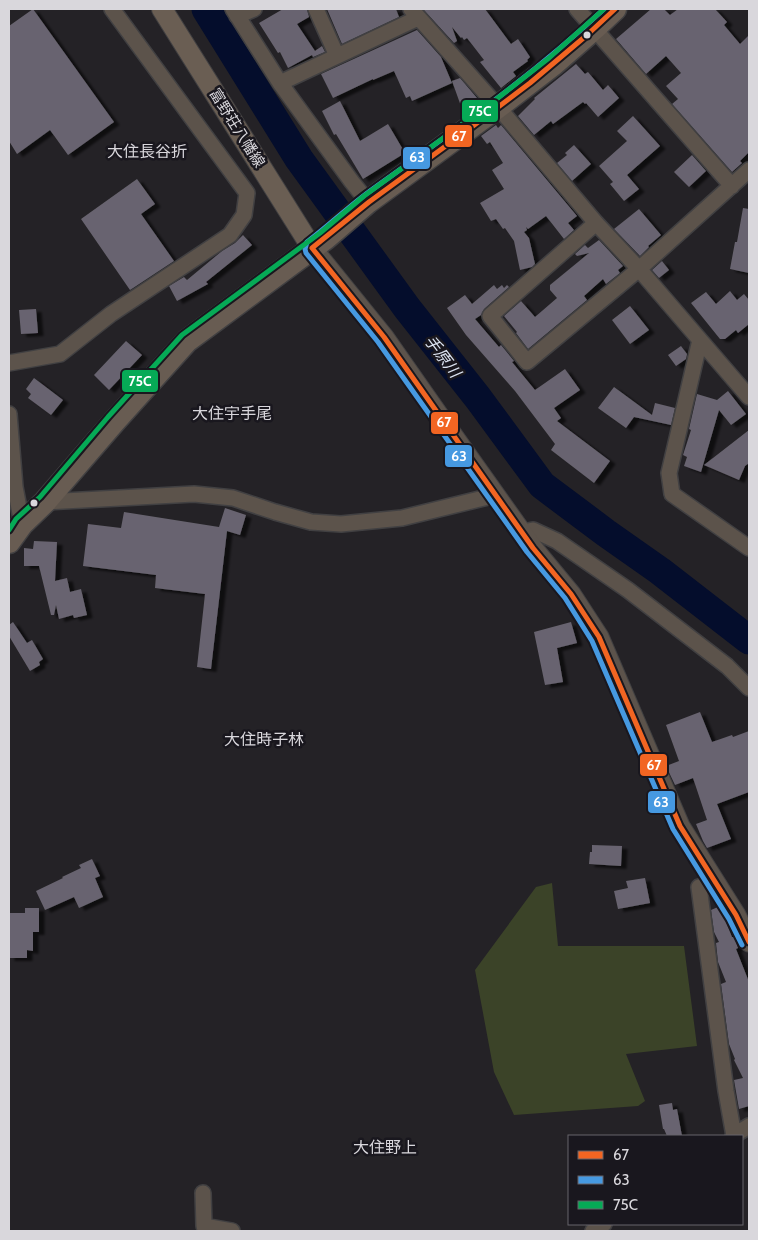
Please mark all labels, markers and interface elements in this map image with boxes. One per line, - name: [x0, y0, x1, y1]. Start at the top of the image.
- unlabelled marker: [582, 30, 592, 40]
- street label: 富野荘八幡線: [206, 85, 268, 171]
- line badge: 75C: [461, 99, 499, 123]
- text: 75C: [468, 102, 492, 120]
- line badge: 67: [444, 124, 473, 148]
- text: 67: [451, 127, 467, 145]
- district label: 大住長谷折: [107, 142, 187, 161]
- line badge: 63: [402, 146, 431, 170]
- text: 63: [409, 148, 425, 166]
- water label: 手原川: [421, 331, 466, 383]
- line badge: 75C: [121, 369, 159, 393]
- text: 75C: [128, 372, 152, 390]
- district label: 大住宇手尾: [192, 404, 272, 423]
- line badge: 67: [430, 411, 459, 435]
- text: 67: [436, 413, 452, 431]
- line badge: 63: [444, 444, 473, 468]
- text: 63: [451, 447, 467, 465]
- unlabelled marker: [29, 498, 39, 508]
- district label: 大住時子林: [224, 730, 304, 749]
- line badge: 67: [639, 753, 668, 777]
- text: 67: [646, 756, 662, 774]
- line badge: 63: [647, 790, 676, 814]
- text: 63: [653, 793, 669, 811]
- legend: [568, 1135, 743, 1225]
- district label: 大住野上: [353, 1138, 417, 1157]
- text: 67: [613, 1146, 629, 1164]
- text: 63: [613, 1171, 630, 1189]
- text: 75C: [613, 1196, 638, 1214]

